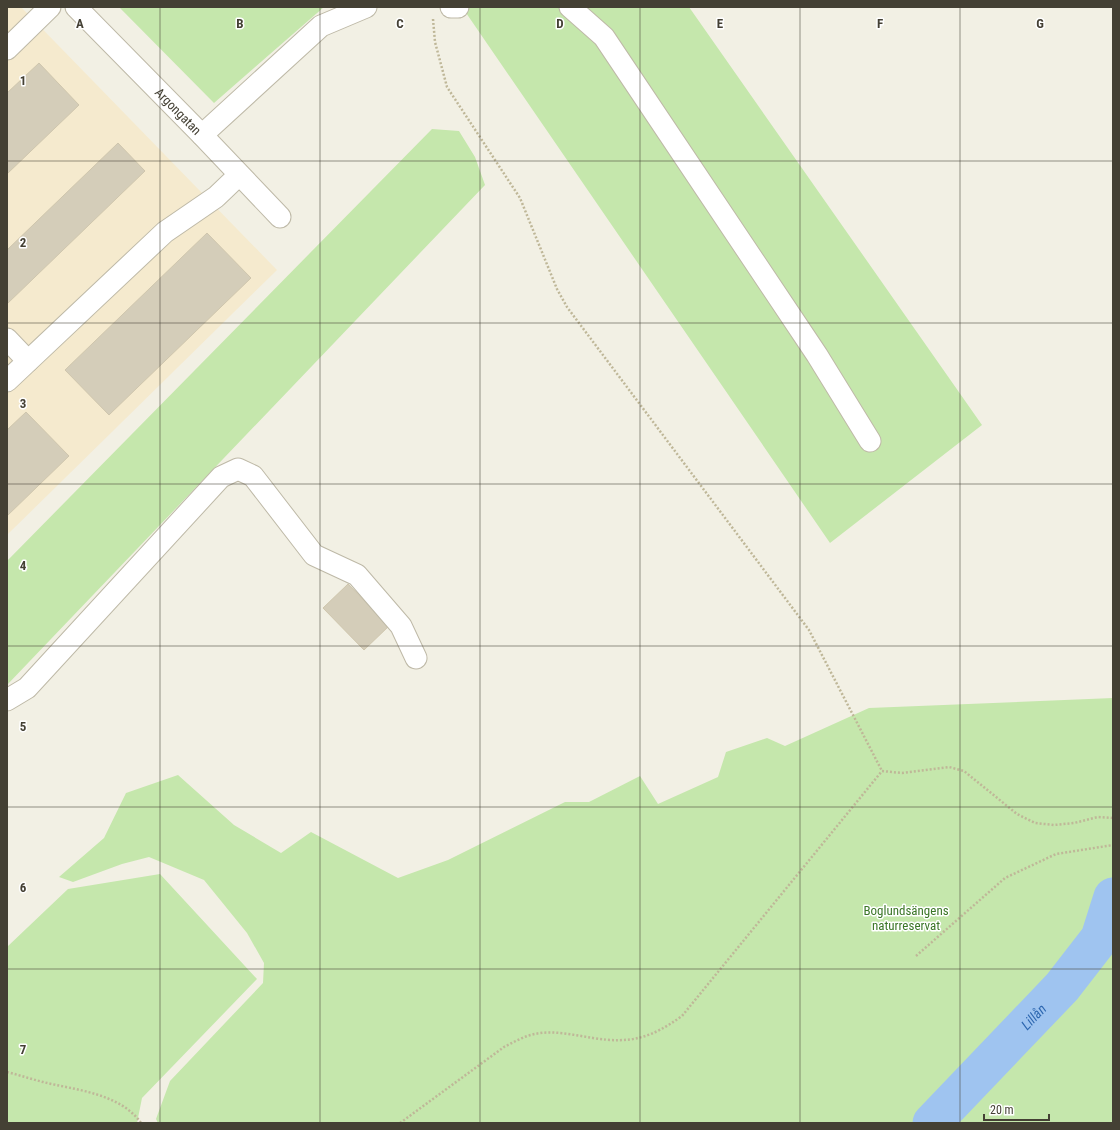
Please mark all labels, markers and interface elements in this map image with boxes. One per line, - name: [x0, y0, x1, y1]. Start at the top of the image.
- text: A: [76, 16, 84, 31]
- text: B: [236, 16, 244, 31]
- text: C: [396, 16, 404, 31]
- text: D: [556, 16, 564, 31]
- text: E: [717, 16, 724, 31]
- text: F: [877, 16, 883, 31]
- text: G: [1036, 16, 1044, 31]
- text: 1: [20, 73, 26, 88]
- street label: Argongatan: [152, 85, 204, 138]
- text: 2: [20, 235, 27, 250]
- text: 3: [20, 396, 26, 411]
- text: 4: [20, 558, 27, 573]
- text: 5: [20, 719, 27, 734]
- text: 6: [20, 880, 27, 895]
- park label: Boglundsängens naturreservat: [863, 903, 949, 933]
- water label: Lillån: [1018, 1001, 1049, 1033]
- text: 7: [20, 1042, 27, 1057]
- scale bar: [984, 1096, 1049, 1122]
- text: 20 m: [990, 1103, 1014, 1117]

